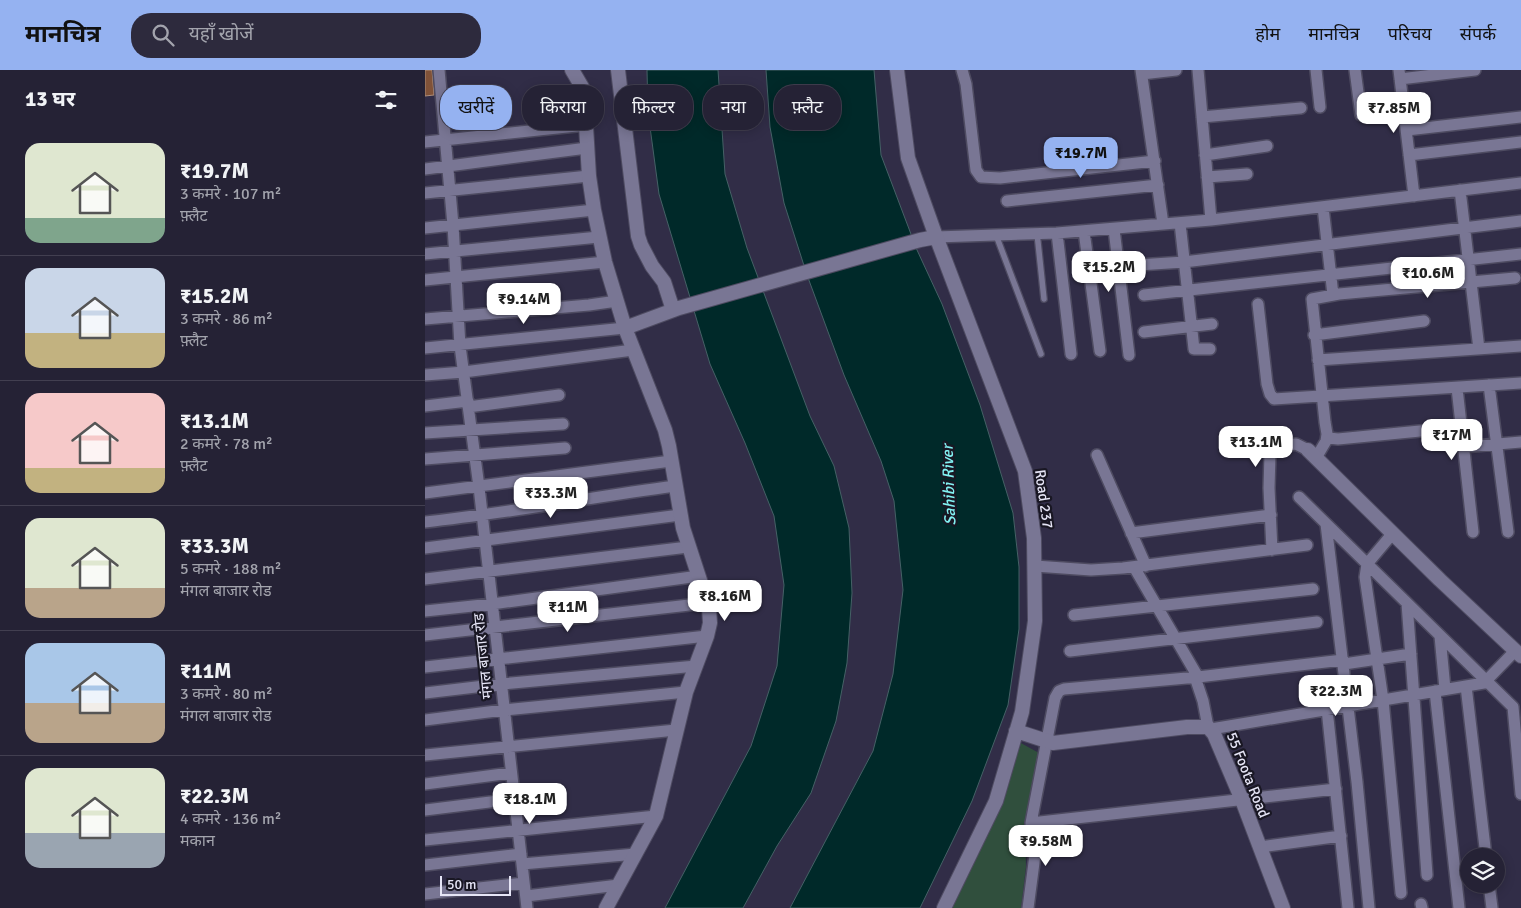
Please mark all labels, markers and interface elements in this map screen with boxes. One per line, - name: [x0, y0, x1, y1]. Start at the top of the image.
- search box: [131, 13, 481, 58]
- text: मानचित्र: [25, 19, 101, 49]
- icon: search: [149, 21, 177, 49]
- text: यहाँ खोजें: [189, 22, 253, 46]
- text: होम: [1255, 23, 1280, 45]
- text: मानचित्र: [1308, 23, 1360, 45]
- text: परिचय: [1388, 23, 1432, 45]
- text: संपर्क: [1460, 23, 1496, 45]
- chip: खरीदें: [440, 85, 512, 130]
- chip: किराया: [522, 85, 604, 130]
- chip: फ़िल्टर: [614, 85, 693, 130]
- chip: नया: [703, 85, 764, 130]
- chip: फ़्लैट: [774, 85, 841, 130]
- text: 13 घर: [25, 86, 75, 112]
- icon: filters: [372, 86, 400, 114]
- pin: ₹7.85M: [1353, 92, 1435, 134]
- text: ₹7.85M: [1368, 98, 1420, 118]
- pin: ₹19.7M: [1040, 136, 1122, 179]
- text: ₹19.7M: [1055, 143, 1107, 163]
- text: ₹19.7M: [180, 158, 249, 184]
- icon: home: [65, 163, 125, 223]
- text: 3 कमरे · 107 m²: [180, 184, 281, 204]
- text: फ़्लैट: [180, 206, 208, 226]
- pin: ₹15.2M: [1068, 250, 1150, 293]
- pin: ₹10.6M: [1387, 256, 1469, 299]
- text: ₹15.2M: [1083, 257, 1135, 277]
- text: ₹10.6M: [1402, 263, 1454, 283]
- pin: ₹9.14M: [483, 282, 565, 325]
- text: ₹15.2M: [180, 283, 249, 309]
- icon: home: [65, 288, 125, 348]
- text: ₹9.14M: [498, 289, 550, 309]
- text: 3 कमरे · 86 m²: [180, 309, 273, 329]
- text: फ़्लैट: [180, 331, 208, 351]
- text: ₹13.1M: [180, 408, 249, 434]
- icon: home: [65, 413, 125, 473]
- pin: ₹17M: [1422, 418, 1482, 461]
- text: ₹17M: [1432, 425, 1472, 445]
- pin: ₹13.1M: [1215, 426, 1297, 468]
- text: ₹13.1M: [1230, 432, 1282, 452]
- text: 2 कमरे · 78 m²: [180, 434, 273, 454]
- water label: Sahibi River: [938, 442, 960, 526]
- text: फ़्लैट: [180, 456, 208, 476]
- street label: Road 237: [1031, 468, 1057, 530]
- pin: ₹33.3M: [510, 476, 592, 519]
- text: ₹33.3M: [525, 483, 577, 503]
- text: ₹33.3M: [180, 533, 249, 559]
- icon: home: [65, 538, 125, 598]
- text: 5 कमरे · 188 m²: [180, 559, 281, 579]
- pin: ₹8.16M: [684, 580, 766, 622]
- text: मंगल बाजार रोड: [180, 581, 272, 601]
- text: ₹8.16M: [699, 586, 751, 606]
- pin: ₹11M: [538, 590, 598, 633]
- text: ₹11M: [548, 597, 588, 617]
- street label: मंगल बाजार रोड: [469, 611, 496, 700]
- text: ₹11M: [180, 658, 232, 684]
- icon: home: [65, 663, 125, 723]
- pin: ₹22.3M: [1295, 674, 1377, 717]
- text: ₹22.3M: [1310, 681, 1362, 701]
- text: 3 कमरे · 80 m²: [180, 684, 273, 704]
- text: मंगल बाजार रोड: [180, 706, 272, 726]
- street label: 55 Foota Road: [1223, 730, 1273, 820]
- pin: ₹18.1M: [489, 782, 571, 825]
- text: ₹22.3M: [180, 783, 249, 809]
- icon: home: [65, 788, 125, 848]
- text: ₹18.1M: [504, 789, 556, 809]
- text: 4 कमरे · 136 m²: [180, 809, 281, 829]
- pin: ₹9.58M: [1005, 824, 1087, 867]
- text: मकान: [180, 831, 215, 851]
- text: ₹9.58M: [1020, 831, 1072, 851]
- map controls: [1460, 848, 1505, 893]
- button: layers: [1460, 848, 1505, 893]
- scale bar: [440, 873, 511, 896]
- text: 50 m: [447, 876, 476, 893]

